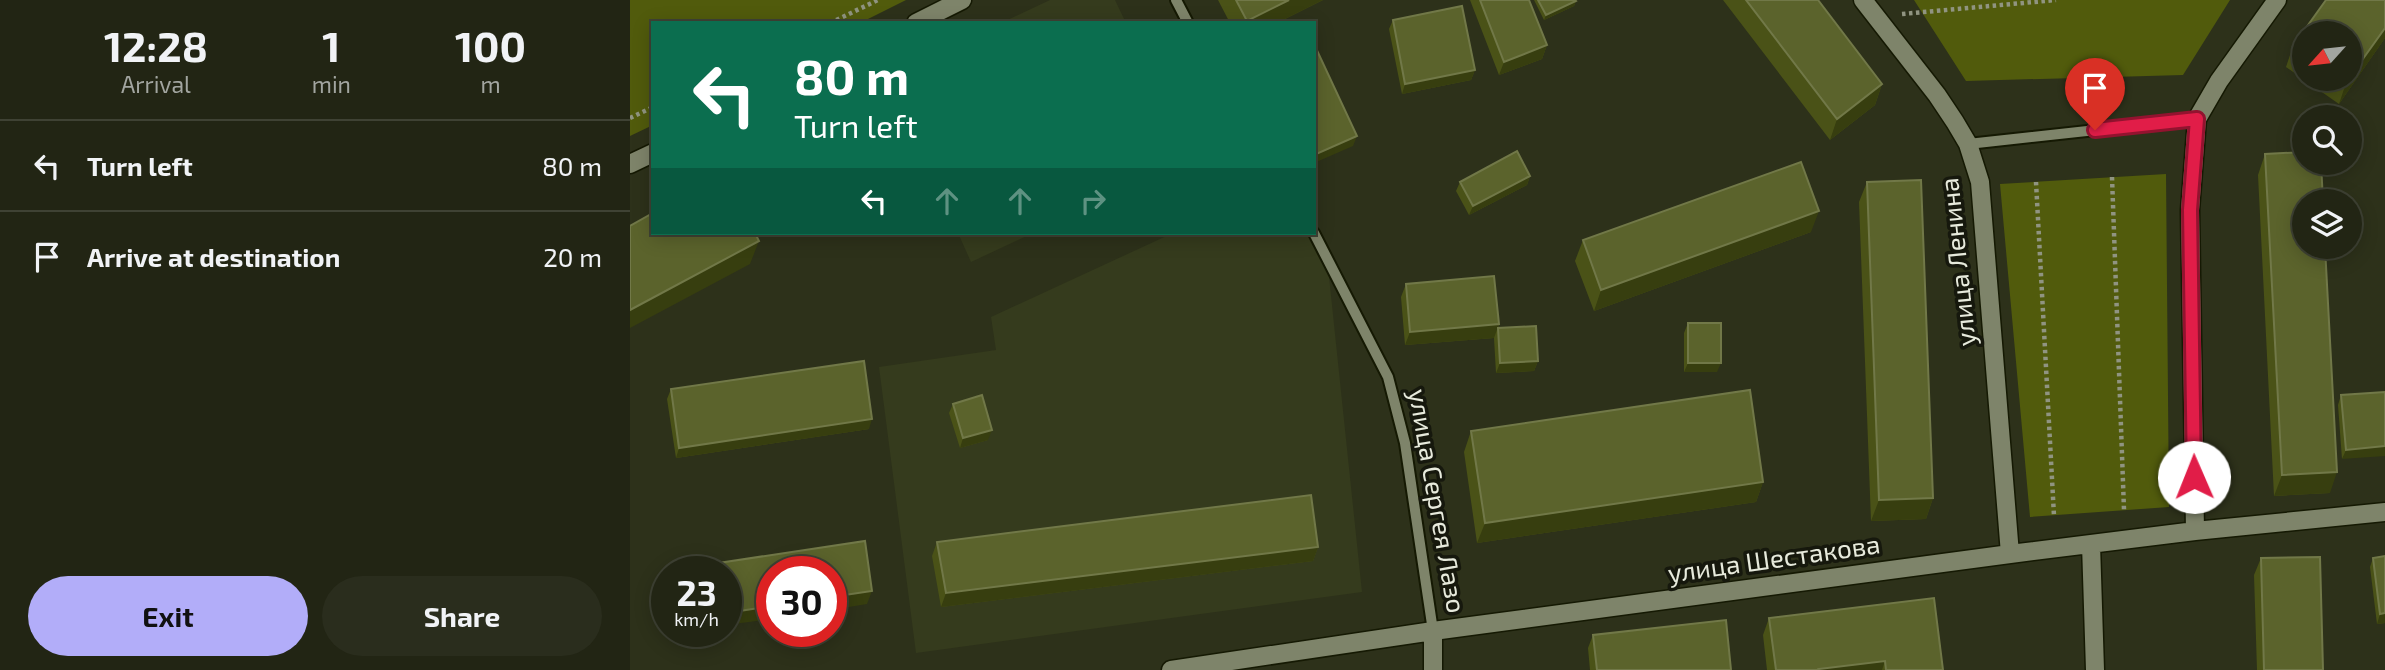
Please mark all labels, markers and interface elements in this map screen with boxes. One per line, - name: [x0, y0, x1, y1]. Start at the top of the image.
- text: 12:28: [104, 20, 208, 70]
- text: 1: [322, 20, 340, 70]
- text: 100: [455, 20, 526, 70]
- north arrow: [2292, 21, 2362, 91]
- map controls: [2292, 21, 2362, 259]
- text: 80 m: [794, 46, 909, 105]
- icon: left: [679, 49, 770, 140]
- pin: [2065, 58, 2125, 130]
- icon: arrive: [2076, 69, 2114, 107]
- text: Arrival: [121, 70, 191, 98]
- text: min: [312, 70, 351, 98]
- text: m: [480, 70, 501, 98]
- button: search: [2292, 105, 2362, 175]
- text: Turn left: [794, 106, 918, 144]
- icon: left: [28, 147, 66, 185]
- text: Turn left: [87, 150, 193, 181]
- text: 80 m: [542, 150, 602, 181]
- street label: улица Ленина: [1932, 176, 1982, 348]
- icon: left: [855, 182, 893, 220]
- icon: ahead: [928, 182, 966, 220]
- icon: ahead: [1001, 182, 1039, 220]
- icon: right: [1074, 182, 1112, 220]
- button: layers: [2292, 189, 2362, 259]
- icon: arrive: [28, 238, 66, 276]
- text: Arrive at destination: [87, 241, 340, 272]
- text: 20 m: [543, 241, 602, 272]
- street label: улица Сергея Лазо: [1403, 386, 1473, 615]
- position arrow: [2157, 440, 2231, 514]
- street label: улица Шестакова: [1666, 527, 1882, 589]
- speed limit sign: 30: [756, 556, 847, 647]
- text: 23: [676, 571, 717, 613]
- button: Exit: [28, 576, 308, 656]
- button: Share: [322, 576, 602, 656]
- text: km/h: [674, 608, 719, 630]

